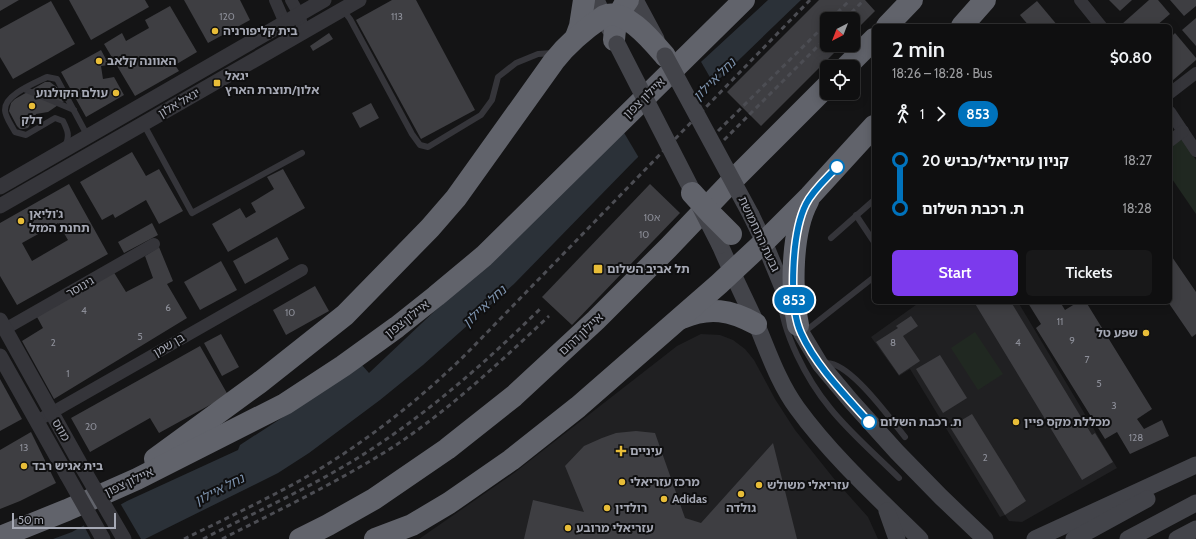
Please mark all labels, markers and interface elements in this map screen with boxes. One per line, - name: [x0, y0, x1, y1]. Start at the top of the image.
- house number: 120: [219, 10, 235, 23]
- house number: 113: [391, 10, 403, 23]
- north arrow: [820, 12, 860, 52]
- map controls: [820, 12, 860, 100]
- place label: בית קליפורניה: [223, 23, 298, 38]
- marker: בית קליפורניה: [210, 26, 220, 36]
- text: 2 min: [892, 36, 945, 63]
- text: $0.80: [1110, 49, 1152, 67]
- place label: האוונה קלאב: [107, 53, 176, 68]
- water label: נחל איילון: [689, 54, 739, 104]
- marker: האוונה קלאב: [94, 56, 104, 66]
- button: locate: [820, 60, 860, 100]
- text: 18:26 – 18:28 · Bus: [892, 65, 992, 81]
- place label: יגאל אלון/תוצרת הארץ: [225, 68, 319, 97]
- street label: איילון צפון: [620, 74, 668, 121]
- marker: יגאל אלון/תוצרת הארץ: [212, 78, 222, 88]
- place label: עולם הקולנוע: [36, 85, 108, 100]
- street label: יגאל אלון: [155, 85, 202, 121]
- marker: עולם הקולנוע: [111, 88, 121, 98]
- marker: דלק: [27, 101, 37, 111]
- icon: walk: [892, 103, 914, 125]
- icon: forward: [930, 103, 952, 125]
- text: 853: [966, 105, 990, 123]
- text: 1: [920, 106, 924, 122]
- place label: דלק: [21, 112, 43, 127]
- text: קניון עזריאלי/כביש 20: [922, 152, 1069, 170]
- text: 18:27: [1124, 152, 1152, 168]
- unlabelled marker: [829, 159, 845, 175]
- street label: גבעת התחמושת: [735, 194, 784, 274]
- text: ת. רכבת השלום: [922, 200, 1024, 218]
- text: 18:28: [1122, 200, 1152, 216]
- place label: ג'וליאן תחנת המזל: [29, 206, 90, 235]
- house number: 10א: [644, 211, 660, 224]
- marker: ג'וליאן תחנת המזל: [16, 216, 26, 226]
- house number: 10: [639, 228, 649, 241]
- button: Start: [892, 250, 1018, 296]
- button: Tickets: [1026, 250, 1152, 296]
- place label: תל אביב השלום: [607, 261, 690, 276]
- marker: תל אביב השלום: [592, 263, 604, 275]
- street label: גינוסר: [63, 272, 97, 300]
- water label: נחל איילון: [459, 281, 510, 330]
- line badge: 853: [771, 287, 817, 313]
- text: 853: [782, 291, 806, 309]
- street label: איילון צפון: [382, 296, 432, 341]
- house number: 6: [165, 301, 171, 314]
- house number: 4: [81, 304, 87, 317]
- house number: 10: [285, 306, 295, 319]
- street label: איילון דרום: [555, 309, 606, 358]
- house number: 11: [1057, 315, 1063, 328]
- place label: שפע טל: [1096, 325, 1138, 340]
- marker: שפע טל: [1141, 328, 1151, 338]
- street label: בן שמן: [150, 329, 187, 360]
- house number: 5: [137, 330, 143, 343]
- house number: 9: [1069, 334, 1075, 347]
- house number: 2: [50, 336, 56, 349]
- house number: 8: [890, 336, 896, 349]
- house number: 4: [1015, 336, 1021, 349]
- house number: 7: [1084, 353, 1090, 366]
- house number: 1: [66, 367, 70, 380]
- house number: 5: [1096, 377, 1102, 390]
- house number: 3: [1111, 399, 1117, 412]
- marker: ת. רכבת השלום: [861, 414, 877, 430]
- place label: ת. רכבת השלום: [880, 414, 962, 429]
- place label: מכללת מקס פיין: [1024, 414, 1111, 429]
- street label: מוזס: [49, 416, 74, 444]
- marker: מכללת מקס פיין: [1011, 417, 1021, 427]
- house number: 20: [85, 420, 97, 433]
- house number: 128: [1129, 431, 1143, 444]
- house number: 13: [20, 441, 28, 454]
- place label: עיניים: [630, 443, 663, 458]
- marker: עיניים: [615, 445, 627, 457]
- house number: 2: [982, 451, 988, 464]
- place label: בית אגיש רבד: [32, 458, 103, 473]
- marker: בית אגיש רבד: [19, 461, 29, 471]
- street label: איילון צפון: [102, 464, 156, 499]
- water label: נחל איילון: [192, 469, 247, 508]
- place label: מרכז עזריאלי: [630, 474, 700, 489]
- marker: מרכז עזריאלי: [617, 477, 627, 487]
- place label: עזריאלי משולש: [767, 477, 850, 492]
- marker: עזריאלי משולש: [754, 480, 764, 490]
- marker: גולדה: [736, 489, 746, 499]
- place label: Adidas: [672, 491, 707, 506]
- marker: Adidas: [659, 494, 669, 504]
- place label: רולדין: [615, 500, 647, 515]
- place label: גולדה: [726, 500, 756, 515]
- marker: רולדין: [602, 503, 612, 513]
- scale bar: [12, 511, 116, 530]
- text: 50 m: [18, 513, 44, 527]
- place label: עזריאלי מרובע: [576, 520, 654, 535]
- marker: עזריאלי מרובע: [563, 523, 573, 533]

